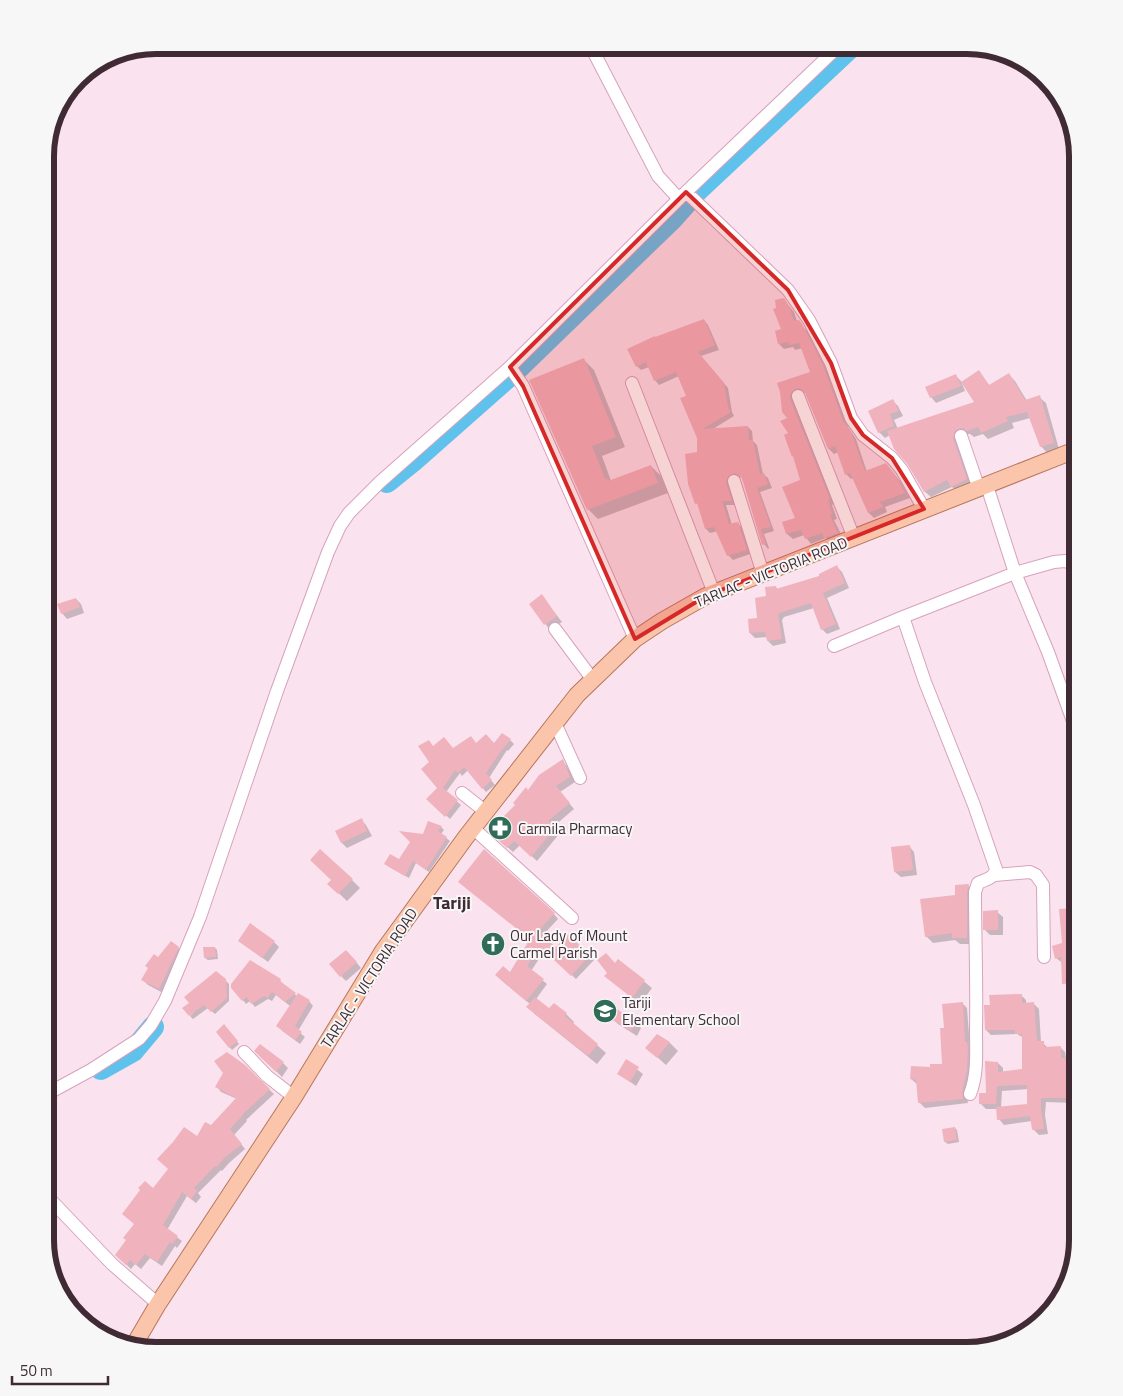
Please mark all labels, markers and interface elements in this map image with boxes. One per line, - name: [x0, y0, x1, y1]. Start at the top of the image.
- street label: TARLAC - VICTORIA ROAD: [691, 531, 851, 613]
- pharmacy icon: Carmila Pharmacy: [487, 815, 513, 841]
- place label: Carmila Pharmacy: [518, 817, 632, 840]
- district label: Tariji: [433, 889, 471, 916]
- street label: TARLAC - VICTORIA ROAD: [315, 903, 423, 1053]
- place label: Our Lady of Mount Carmel Parish: [510, 924, 628, 964]
- church icon: Our Lady of Mount Carmel Parish: [480, 931, 506, 957]
- place label: Tariji Elementary School: [622, 991, 740, 1031]
- school or university icon: Tariji Elementary School: [592, 998, 618, 1024]
- scale bar: [12, 1354, 109, 1386]
- text: 50 m: [20, 1359, 53, 1382]

